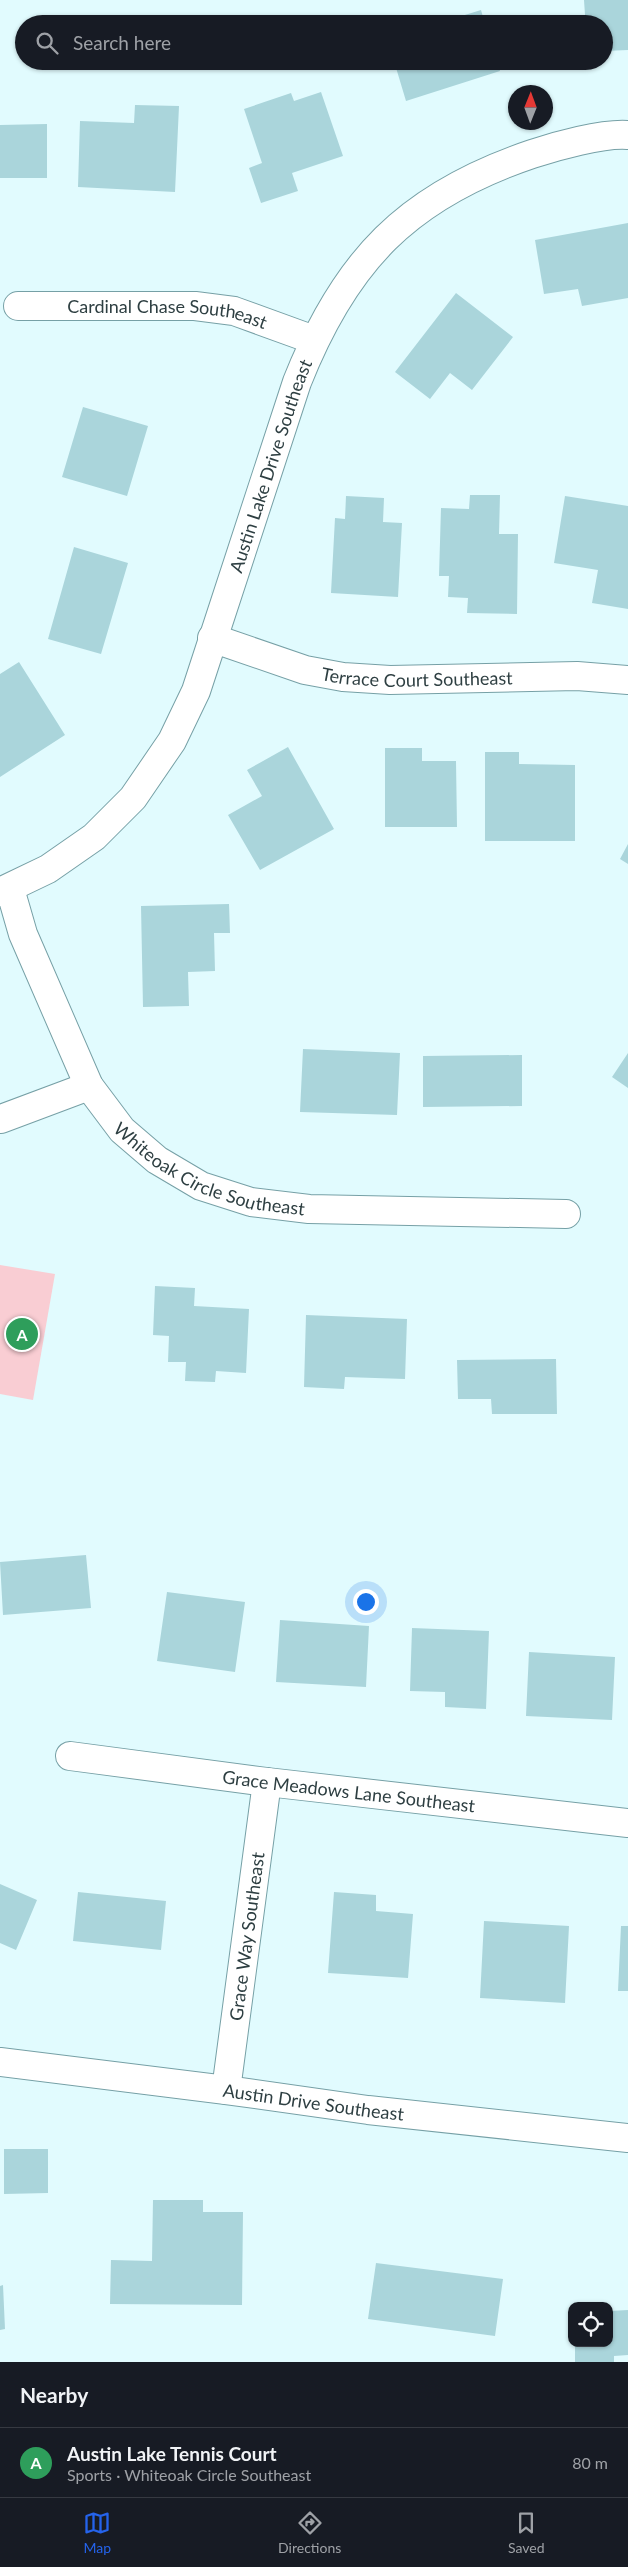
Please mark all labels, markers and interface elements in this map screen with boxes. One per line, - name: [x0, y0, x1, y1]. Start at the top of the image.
- search box: [15, 15, 613, 70]
- icon: search: [33, 29, 61, 57]
- text: Search here: [73, 31, 171, 54]
- north arrow: [508, 85, 553, 130]
- street label: Cardinal Chase Southeast: [67, 295, 271, 333]
- street label: Austin Lake Drive Southeast: [225, 355, 316, 575]
- street label: Terrace Court Southeast: [320, 662, 513, 691]
- street label: Whiteoak Circle Southeast: [110, 1117, 306, 1219]
- pin: A: [6, 1315, 38, 1353]
- your location: [353, 1589, 379, 1615]
- street label: Grace Meadows Lane Southeast: [221, 1765, 477, 1817]
- street label: Grace Way Southeast: [224, 1850, 269, 2022]
- street label: Austin Drive Southeast: [222, 2079, 406, 2125]
- map controls: [568, 2302, 613, 2347]
- button: locate: [568, 2302, 613, 2347]
- text: Nearby: [20, 2382, 88, 2407]
- text: Austin Lake Tennis Court: [67, 2442, 277, 2465]
- text: A: [30, 2453, 42, 2472]
- text: 80 m: [572, 2453, 608, 2472]
- text: Sports · Whiteoak Circle Southeast: [67, 2465, 311, 2484]
- tab: Map: [83, 2509, 111, 2556]
- tab: Directions: [278, 2509, 341, 2556]
- tab: Saved: [508, 2509, 545, 2556]

